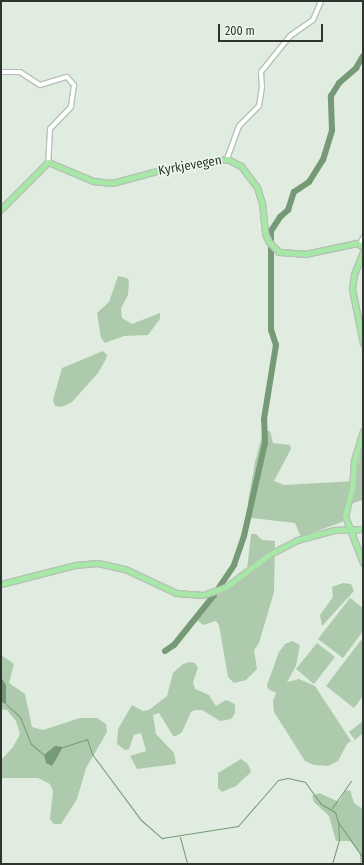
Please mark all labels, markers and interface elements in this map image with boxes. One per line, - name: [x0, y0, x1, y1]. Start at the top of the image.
- scale bar: [220, 16, 325, 42]
- text: 200 m: [225, 24, 255, 38]
- street label: Kyrkjevegen: [157, 153, 223, 179]

